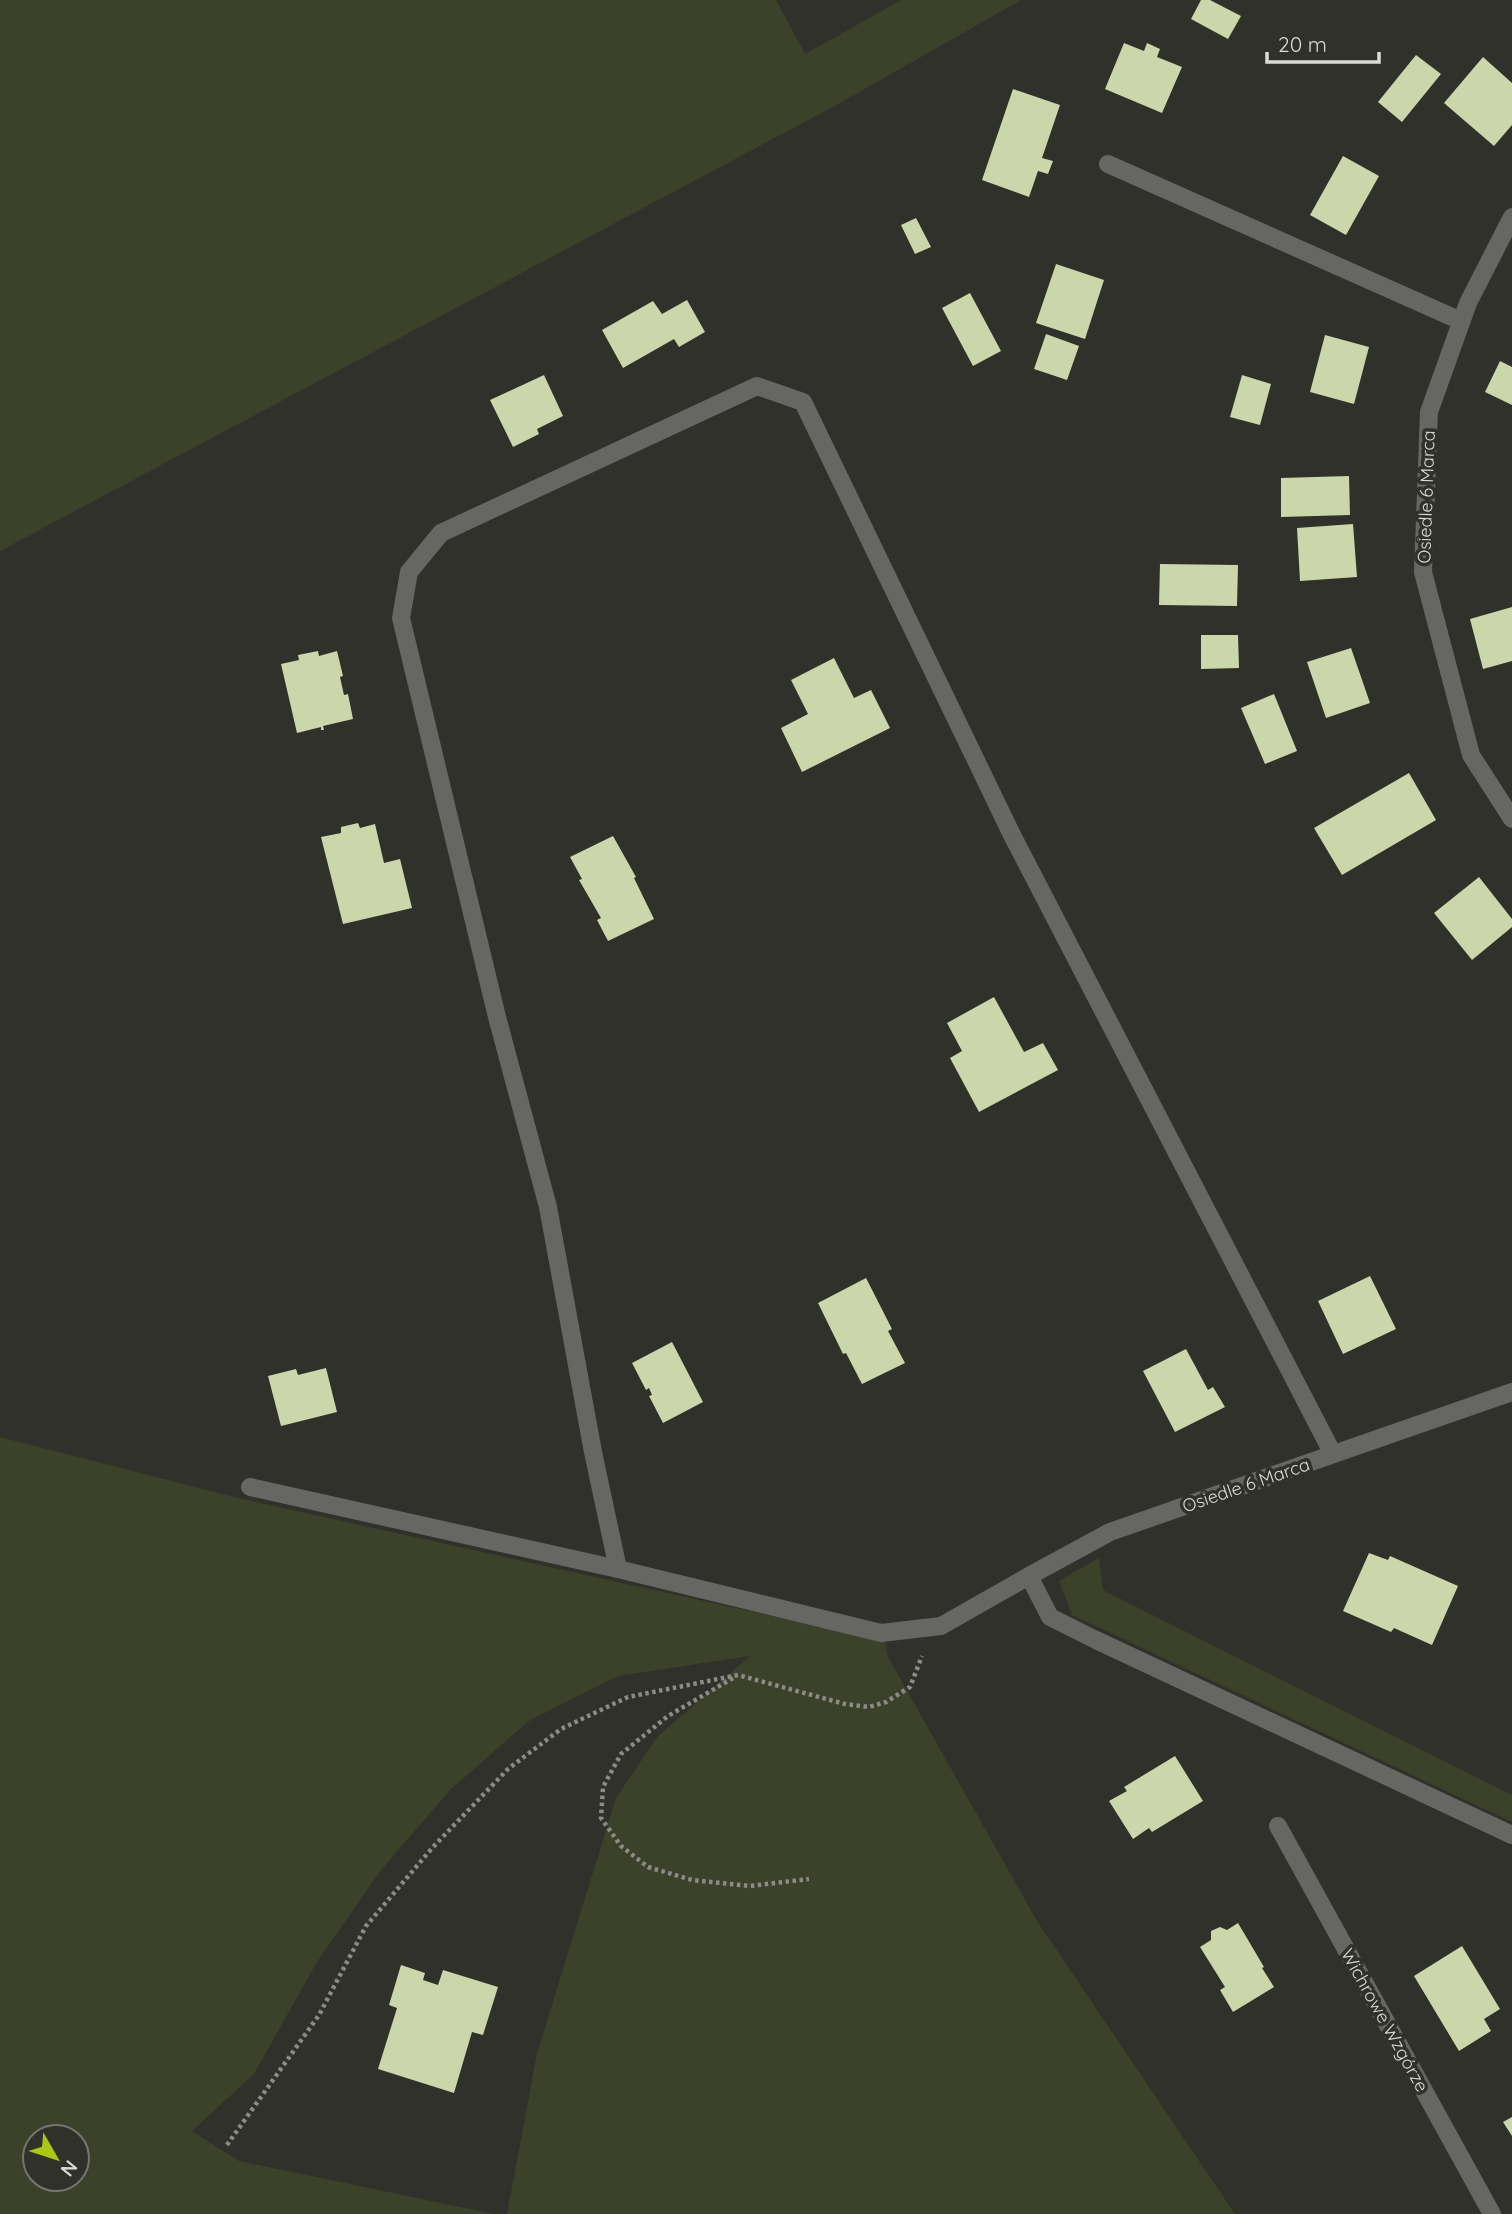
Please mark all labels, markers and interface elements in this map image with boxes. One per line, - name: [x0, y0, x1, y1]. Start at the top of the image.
- scale bar: [1267, 21, 1379, 65]
- text: 20 m: [1278, 31, 1327, 57]
- street label: Osiedle 6 Marca: [1412, 430, 1440, 564]
- street label: Osiedle 6 Marca: [1179, 1452, 1313, 1518]
- street label: Wichrowe Wzgórze: [1336, 1944, 1434, 2096]
- north arrow: [21, 2123, 91, 2193]
- text: N: [55, 2156, 83, 2182]

